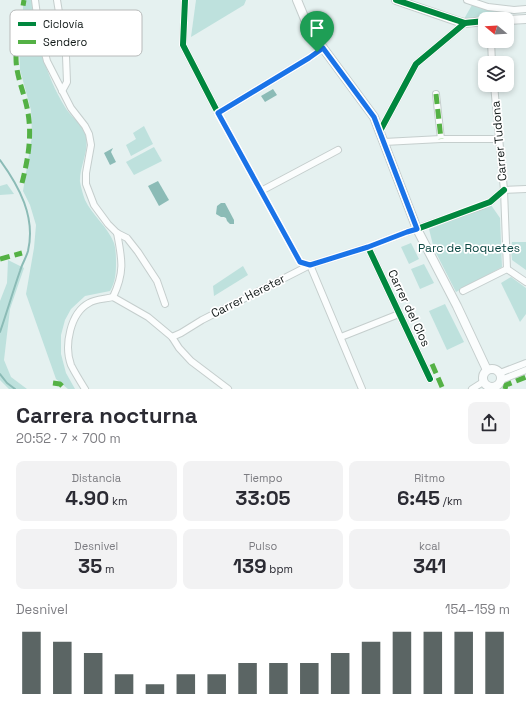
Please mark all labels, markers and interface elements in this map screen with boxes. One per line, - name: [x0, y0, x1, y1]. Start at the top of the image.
- legend: [10, 10, 142, 56]
- pin: [300, 11, 334, 52]
- north arrow: [478, 12, 514, 48]
- map controls: [478, 12, 514, 92]
- text: Ciclovía: [43, 17, 84, 31]
- icon: arrive: [306, 17, 328, 39]
- text: Sendero: [43, 35, 88, 49]
- button: layers: [478, 56, 514, 92]
- street label: Carrer Tudona: [488, 100, 510, 182]
- park label: Parc de Roquetes: [418, 240, 520, 256]
- street label: Carrer del Clos: [384, 267, 434, 349]
- street label: Carrer Hereter: [208, 270, 288, 322]
- text: Carrera nocturna: [16, 401, 197, 429]
- button: share: [468, 402, 510, 444]
- text: 20:52 · 7 × 700 m: [16, 430, 121, 447]
- text: Distancia: [72, 471, 121, 485]
- text: Tiempo: [244, 471, 282, 485]
- text: Ritmo: [414, 471, 445, 485]
- text: 4.90: [65, 485, 109, 511]
- text: 33:05: [235, 485, 291, 511]
- text: 6:45: [397, 485, 440, 511]
- text: km: [109, 494, 127, 508]
- text: /km: [440, 494, 462, 508]
- text: Desnivel: [74, 539, 118, 553]
- text: Pulso: [249, 539, 277, 553]
- text: kcal: [419, 539, 440, 553]
- text: 35: [78, 553, 102, 579]
- text: 139: [233, 553, 267, 579]
- text: 341: [413, 553, 446, 579]
- text: m: [102, 562, 115, 576]
- text: bpm: [267, 562, 293, 576]
- text: Desnivel: [16, 601, 68, 618]
- text: 154–159 m: [445, 601, 510, 618]

